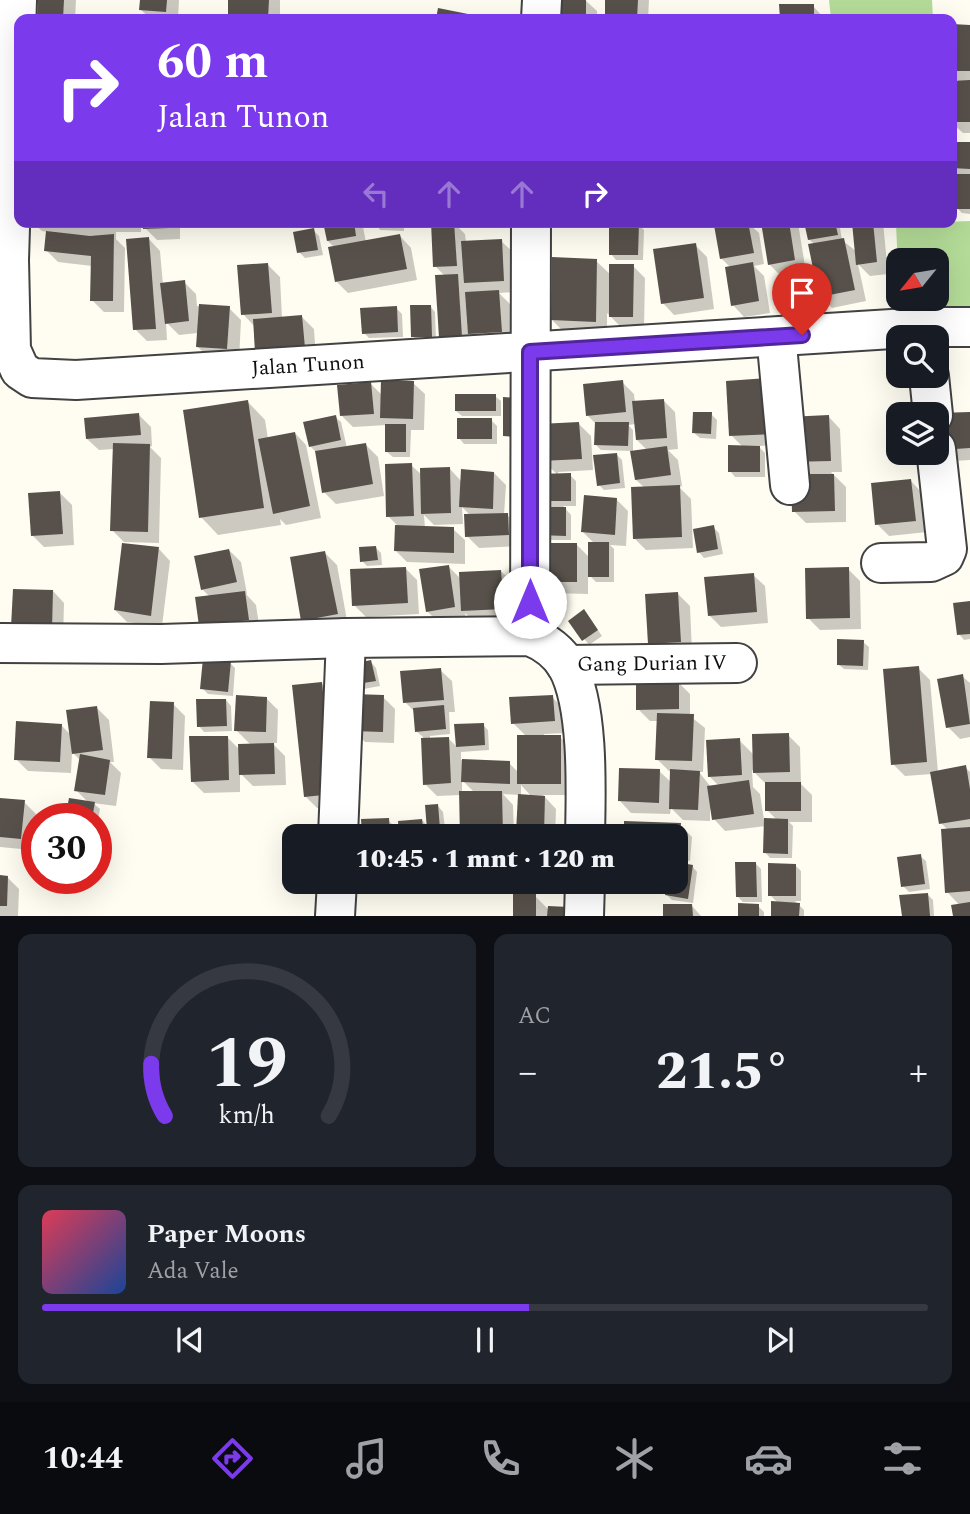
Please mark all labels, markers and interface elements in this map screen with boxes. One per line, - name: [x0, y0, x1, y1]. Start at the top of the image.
- text: 60 m: [157, 25, 268, 100]
- icon: right: [42, 42, 133, 133]
- text: Jalan Tunon: [157, 93, 329, 142]
- icon: left: [357, 175, 395, 213]
- icon: ahead: [430, 175, 468, 213]
- icon: ahead: [503, 175, 541, 213]
- icon: right: [576, 175, 614, 213]
- north arrow: [886, 248, 948, 312]
- map controls: [886, 248, 949, 465]
- pin: [772, 263, 832, 335]
- icon: arrive: [783, 274, 821, 312]
- button: search: [886, 325, 949, 388]
- street label: Jalan Tunon: [250, 346, 366, 385]
- button: layers: [886, 402, 949, 465]
- position arrow: [493, 565, 567, 639]
- street label: Gang Durian IV: [577, 647, 727, 681]
- speed limit sign: 30: [21, 803, 112, 894]
- text: 10:45 · 1 mnt · 120 m: [355, 839, 615, 879]
- text: AC: [518, 999, 551, 1034]
- text: 19: [206, 1010, 288, 1121]
- text: 21.5°: [656, 1033, 790, 1112]
- text: −: [518, 1044, 537, 1102]
- text: +: [909, 1044, 928, 1102]
- text: km/h: [219, 1097, 275, 1135]
- text: Paper Moons: [147, 1214, 306, 1254]
- text: Ada Vale: [147, 1254, 239, 1289]
- icon: previous: [171, 1321, 209, 1359]
- icon: pause: [466, 1321, 504, 1359]
- icon: next: [761, 1321, 799, 1359]
- text: 10:44: [43, 1434, 123, 1483]
- icon: directions: [208, 1434, 257, 1483]
- icon: music: [342, 1434, 391, 1483]
- icon: phone: [476, 1434, 525, 1483]
- icon: climate: [610, 1434, 659, 1483]
- icon: car: [744, 1434, 793, 1483]
- icon: filters: [878, 1434, 927, 1483]

